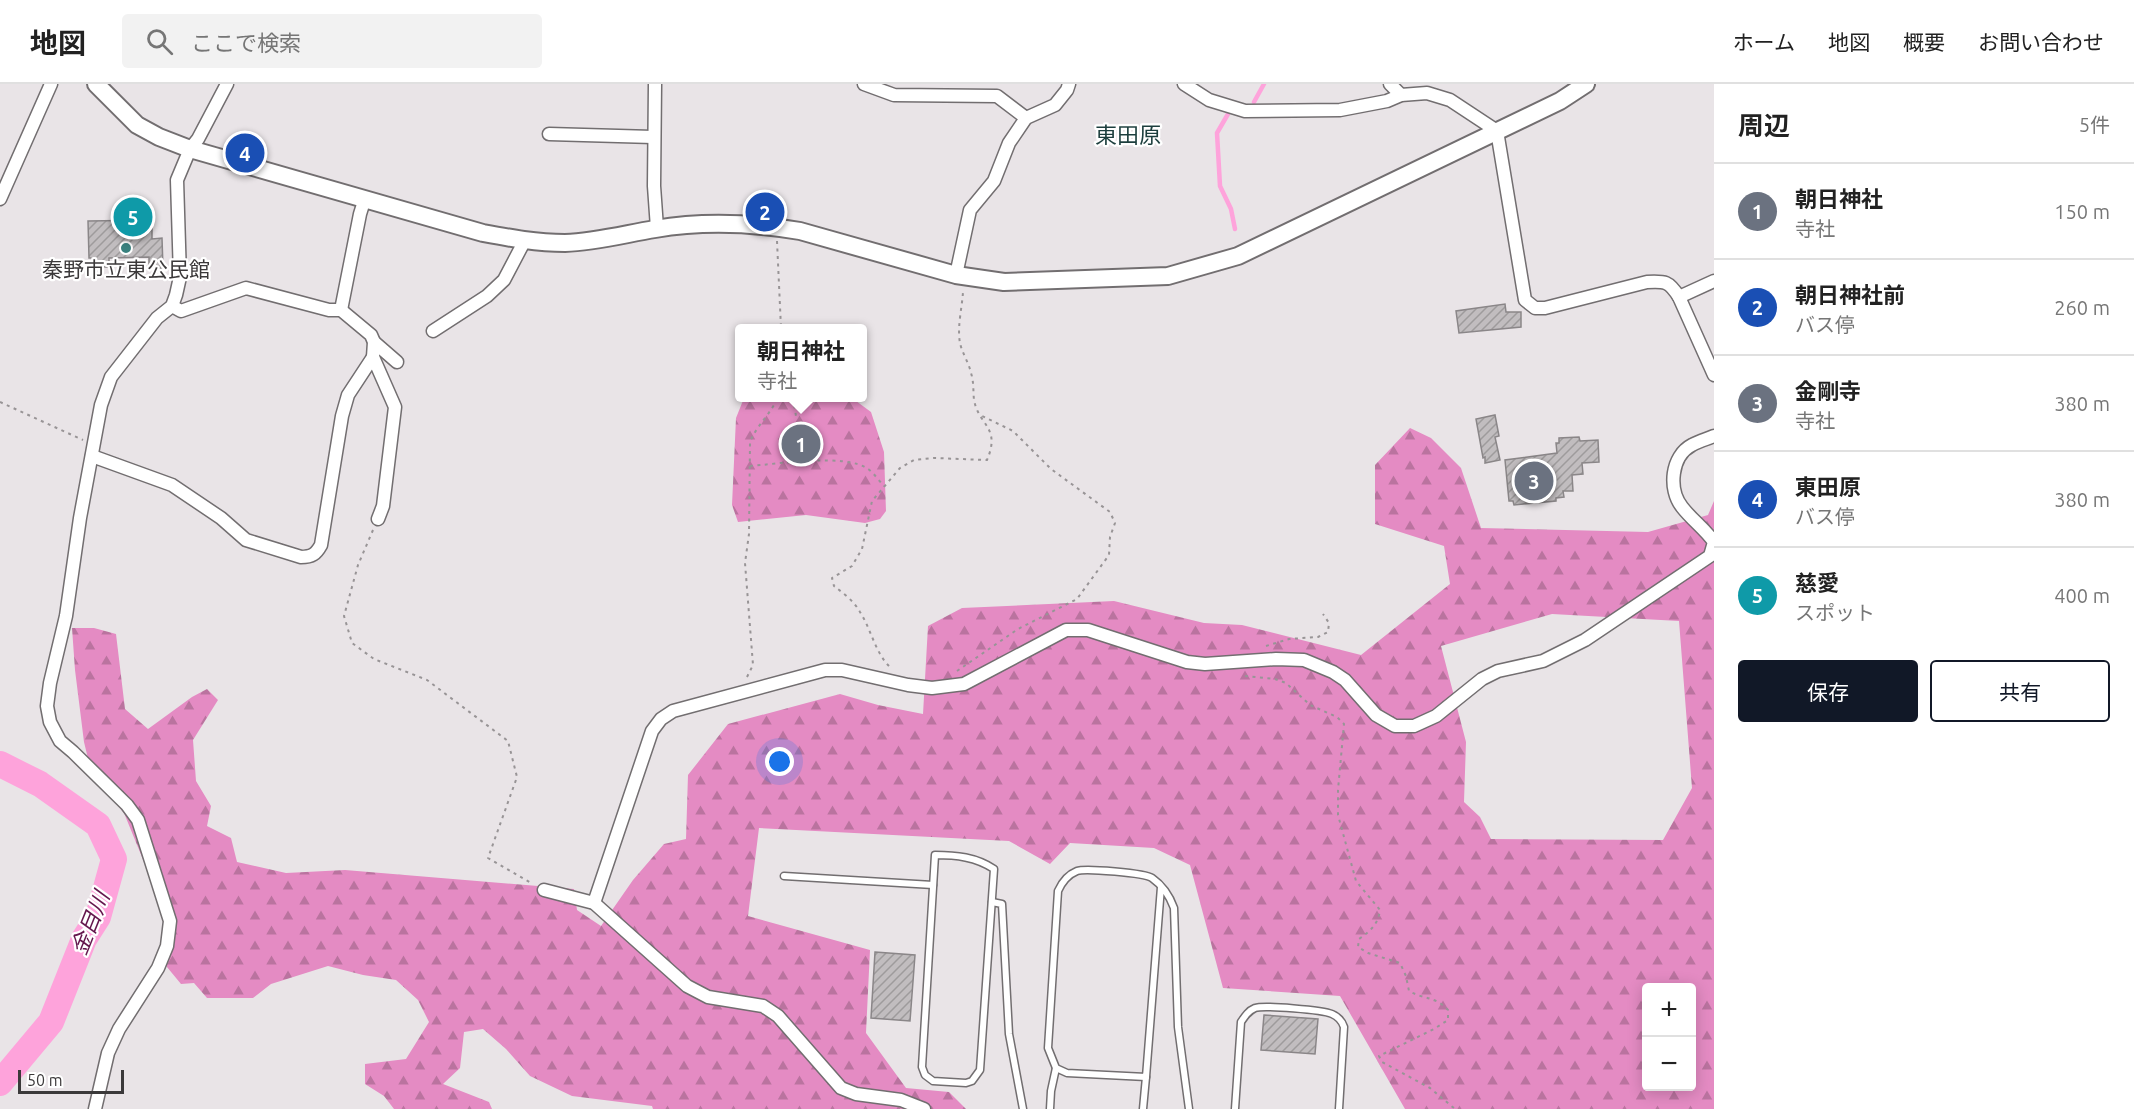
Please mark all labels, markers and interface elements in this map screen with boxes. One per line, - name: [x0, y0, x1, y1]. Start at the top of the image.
- search box: [122, 14, 542, 68]
- icon: search: [143, 25, 176, 58]
- text: 地図: [30, 27, 86, 58]
- text: ここで検索: [191, 30, 301, 55]
- text: ホーム: [1733, 30, 1795, 54]
- text: 地図: [1828, 30, 1870, 54]
- text: 概要: [1903, 30, 1945, 54]
- text: お問い合わせ: [1978, 30, 2104, 54]
- text: 周辺: [1738, 111, 1790, 140]
- text: 5件: [2079, 113, 2110, 136]
- district label: 東田原: [1095, 122, 1161, 147]
- pin: 4: [226, 130, 264, 176]
- text: 朝日神社: [1795, 186, 1883, 211]
- pin: 2: [746, 190, 784, 234]
- pin: 5: [114, 194, 152, 240]
- text: 1: [1752, 200, 1763, 223]
- text: 150 m: [2054, 200, 2110, 223]
- text: 寺社: [1795, 217, 1835, 240]
- marker: 秦野市立東公民館: [119, 241, 133, 255]
- place label: 秦野市立東公民館: [42, 257, 210, 281]
- text: 朝日神社前: [1795, 282, 1905, 307]
- text: 2: [1752, 296, 1763, 319]
- text: 260 m: [2054, 296, 2110, 319]
- text: バス停: [1795, 313, 1855, 336]
- popup: [735, 324, 867, 402]
- text: 朝日神社: [757, 338, 845, 363]
- text: 寺社: [757, 369, 797, 392]
- text: 金剛寺: [1795, 378, 1861, 403]
- text: 3: [1752, 392, 1763, 415]
- text: 380 m: [2054, 392, 2110, 415]
- text: 寺社: [1795, 409, 1835, 432]
- pin: 1: [782, 422, 820, 466]
- pin: 3: [1514, 458, 1553, 504]
- text: 東田原: [1795, 474, 1861, 499]
- text: 4: [1752, 488, 1763, 511]
- text: 380 m: [2054, 488, 2110, 511]
- text: バス停: [1795, 505, 1855, 528]
- text: 慈愛: [1795, 570, 1839, 595]
- text: 5: [1752, 584, 1763, 607]
- text: 400 m: [2054, 584, 2110, 607]
- text: スポット: [1795, 601, 1875, 624]
- button: 保存: [1738, 660, 1918, 722]
- button: 共有: [1930, 660, 2110, 722]
- your location: [765, 747, 794, 776]
- water label: 金目川: [66, 886, 114, 958]
- map controls: [1642, 983, 1696, 1091]
- button: +: [1642, 983, 1696, 1037]
- button: −: [1642, 1037, 1696, 1091]
- scale bar: [18, 1067, 124, 1094]
- text: 50 m: [27, 1071, 63, 1089]

